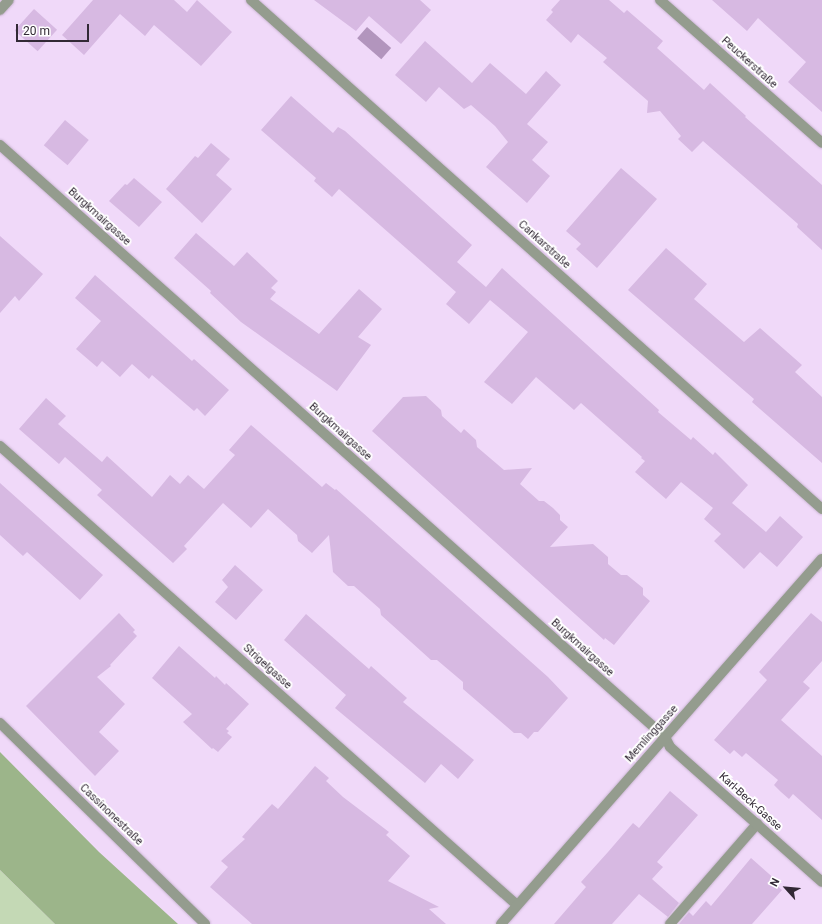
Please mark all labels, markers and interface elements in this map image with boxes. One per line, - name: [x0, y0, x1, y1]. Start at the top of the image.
- scale bar: [18, 16, 91, 42]
- text: 20 m: [23, 24, 50, 38]
- street label: Peuckerstraße: [718, 34, 780, 92]
- street label: Burgkmairgasse: [65, 185, 133, 249]
- street label: Cankarstraße: [515, 218, 573, 272]
- street label: Burgkmairgasse: [306, 400, 374, 464]
- street label: Burgkmairgasse: [548, 616, 616, 680]
- street label: Strigelgasse: [240, 642, 294, 692]
- street label: Memlinggasse: [623, 703, 681, 765]
- street label: Karl-Beck-Gasse: [716, 770, 784, 834]
- street label: Cassinonestraße: [77, 782, 145, 848]
- north arrow: [766, 868, 806, 908]
- text: N: [767, 876, 782, 889]

